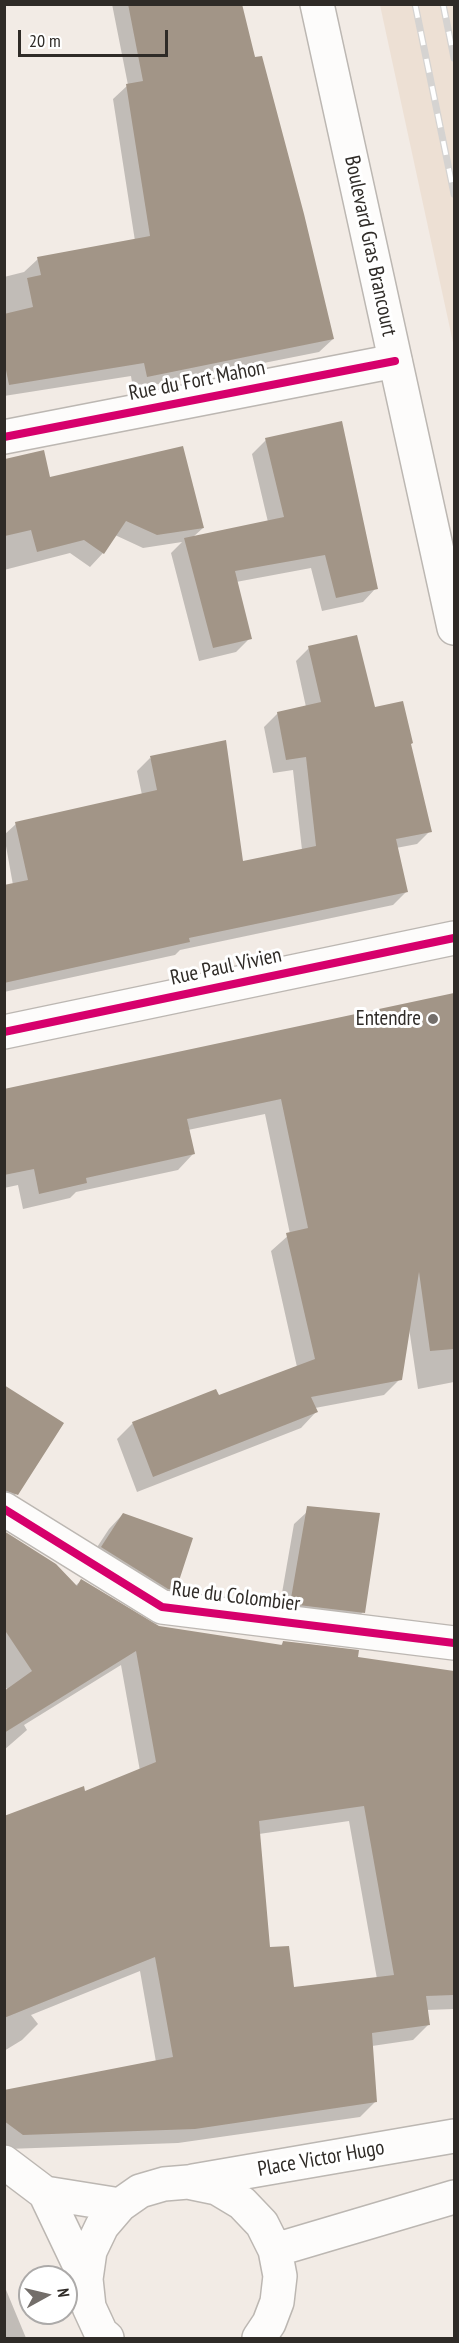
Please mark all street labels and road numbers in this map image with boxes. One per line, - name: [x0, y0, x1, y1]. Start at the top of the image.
- street label: Boulevard Gras Brancourt: [339, 154, 401, 338]
- street label: Rue du Fort Mahon: [127, 355, 267, 407]
- street label: Rue Paul Vivien: [168, 943, 284, 991]
- street label: Rue du Colombier: [171, 1577, 301, 1617]
- street label: Place Victor Hugo: [256, 2135, 386, 2183]

